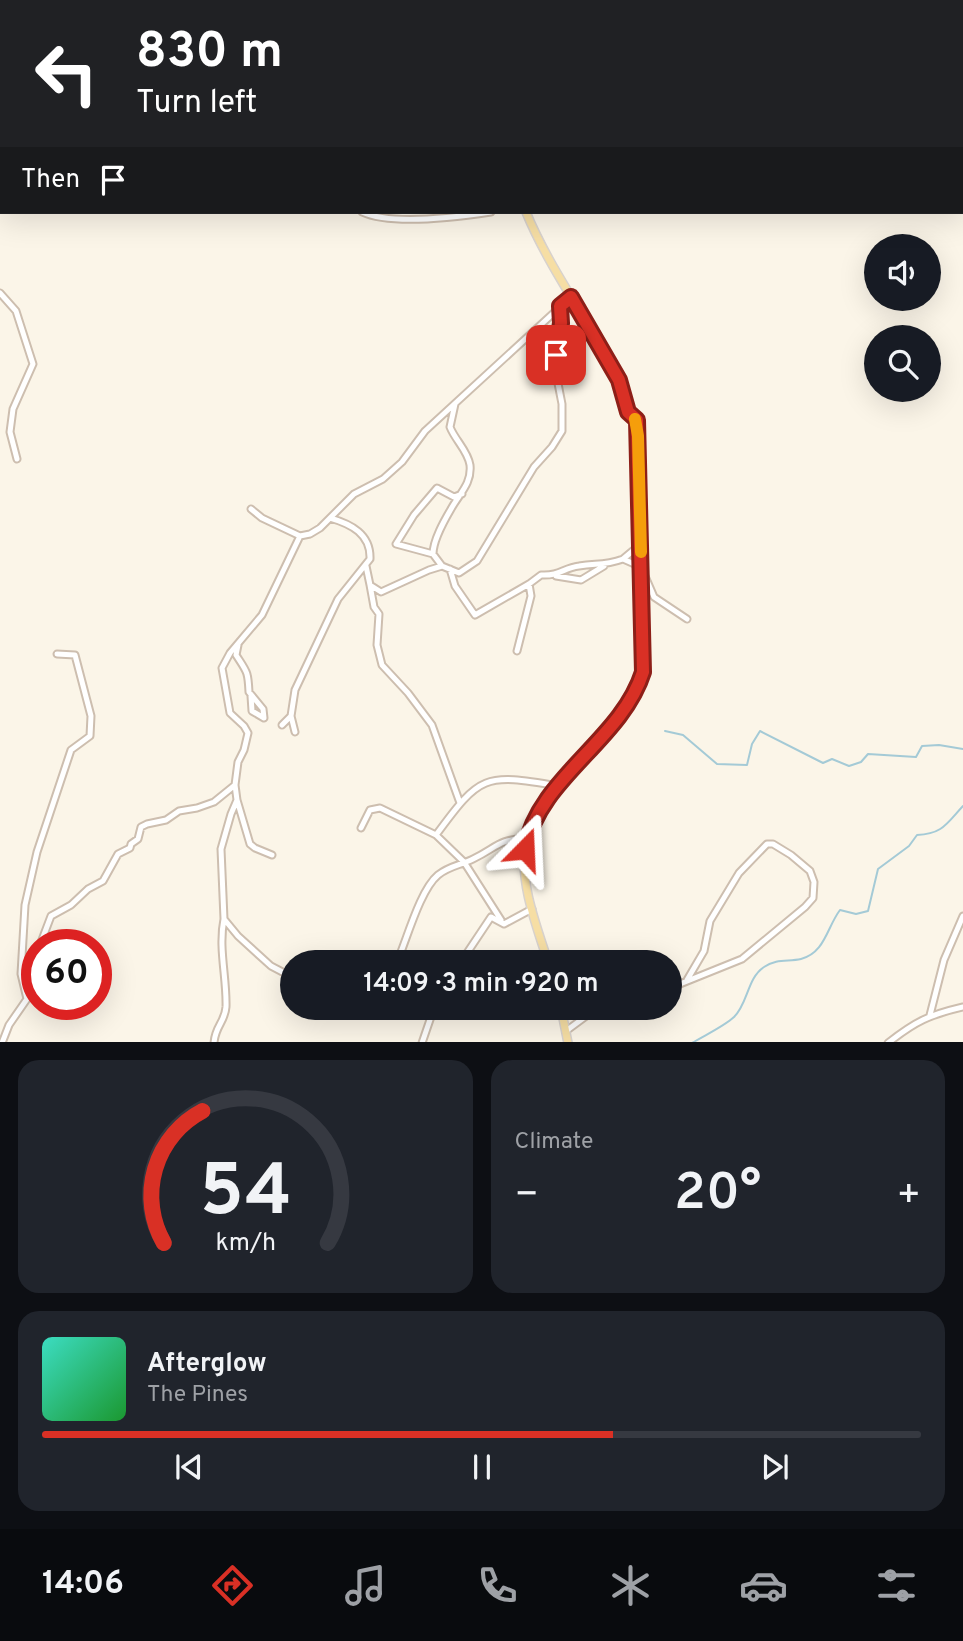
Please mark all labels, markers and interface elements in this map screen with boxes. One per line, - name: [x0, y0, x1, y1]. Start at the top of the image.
- text: 830 m: [136, 23, 283, 85]
- icon: left: [21, 28, 112, 119]
- text: Turn left: [136, 84, 257, 124]
- icon: arrive: [94, 161, 132, 199]
- text: Then: [21, 164, 80, 197]
- map controls: [864, 234, 941, 402]
- button: sound: [864, 234, 941, 311]
- pin: [526, 325, 586, 385]
- button: search: [864, 325, 941, 402]
- icon: arrive: [537, 336, 575, 374]
- position arrow: [488, 812, 562, 886]
- speed limit sign: 60: [21, 929, 112, 1020]
- text: 14:09 · 3 min · 920 m: [363, 968, 599, 1001]
- text: Climate: [515, 1128, 593, 1157]
- text: 54: [199, 1149, 292, 1241]
- text: 20°: [674, 1162, 761, 1228]
- text: −: [515, 1172, 539, 1221]
- text: +: [896, 1172, 921, 1221]
- text: km/h: [215, 1227, 276, 1259]
- text: Afterglow: [147, 1348, 267, 1381]
- text: The Pines: [147, 1381, 248, 1410]
- icon: previous: [170, 1448, 208, 1486]
- icon: pause: [463, 1448, 501, 1486]
- icon: next: [756, 1448, 794, 1486]
- icon: directions: [208, 1561, 257, 1610]
- icon: music: [341, 1561, 390, 1610]
- icon: phone: [473, 1561, 522, 1610]
- icon: climate: [606, 1561, 655, 1610]
- icon: car: [739, 1561, 788, 1610]
- icon: filters: [872, 1561, 921, 1610]
- text: 14:06: [42, 1565, 124, 1605]

